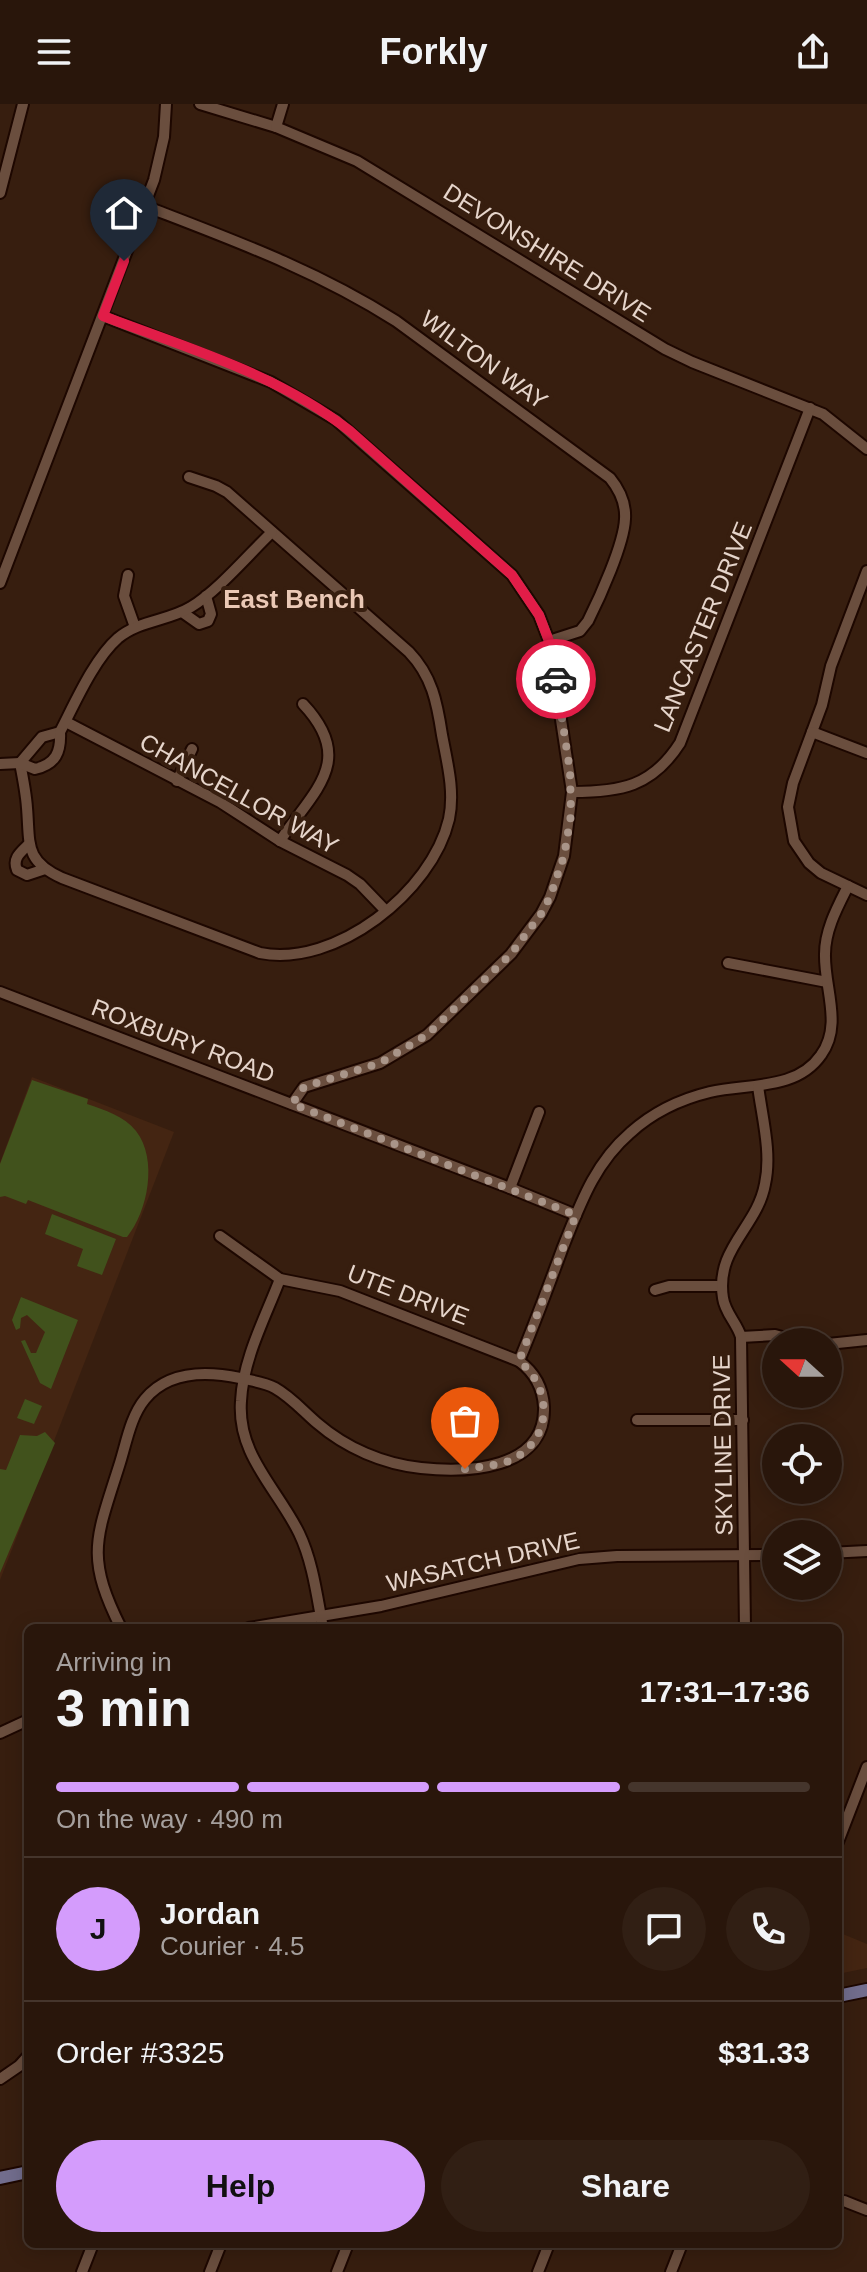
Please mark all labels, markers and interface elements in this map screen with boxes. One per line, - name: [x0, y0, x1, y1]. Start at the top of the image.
- icon: menu: [32, 30, 76, 74]
- icon: share: [791, 30, 835, 74]
- text: Forkly: [379, 31, 488, 72]
- street label: DEVONSHIRE DRIVE: [439, 178, 656, 327]
- pin: [90, 179, 158, 261]
- icon: home: [102, 191, 146, 235]
- street label: WILTON WAY: [416, 305, 553, 415]
- street label: LANCASTER DRIVE: [648, 518, 757, 736]
- district label: East Bench: [223, 584, 365, 614]
- courier: [516, 639, 596, 719]
- icon: car: [534, 657, 578, 701]
- street label: CHANCELLOR WAY: [135, 728, 343, 859]
- street label: ROXBURY ROAD: [88, 993, 278, 1088]
- street label: UTE DRIVE: [344, 1259, 473, 1330]
- north arrow: [762, 1328, 842, 1408]
- map controls: [762, 1328, 842, 1600]
- street label: SKYLINE DRIVE: [707, 1354, 738, 1536]
- pin: [431, 1387, 499, 1469]
- icon: bag: [443, 1399, 487, 1443]
- button: locate: [762, 1424, 842, 1504]
- button: layers: [762, 1520, 842, 1600]
- street label: WASATCH DRIVE: [384, 1526, 582, 1597]
- text: Arriving in: [56, 1647, 172, 1677]
- text: 17:31–17:36: [640, 1675, 810, 1708]
- text: 3 min: [56, 1679, 192, 1737]
- text: On the way · 490 m: [56, 1804, 283, 1834]
- button: chat: [622, 1887, 706, 1971]
- button: phone: [726, 1887, 810, 1971]
- text: Jordan: [160, 1897, 260, 1930]
- text: J: [90, 1912, 106, 1945]
- text: Courier · 4.5: [160, 1931, 305, 1961]
- text: Order #3325: [56, 2036, 224, 2069]
- text: $31.33: [718, 2036, 810, 2069]
- button: Help: [56, 2140, 425, 2232]
- button: Share: [441, 2140, 810, 2232]

